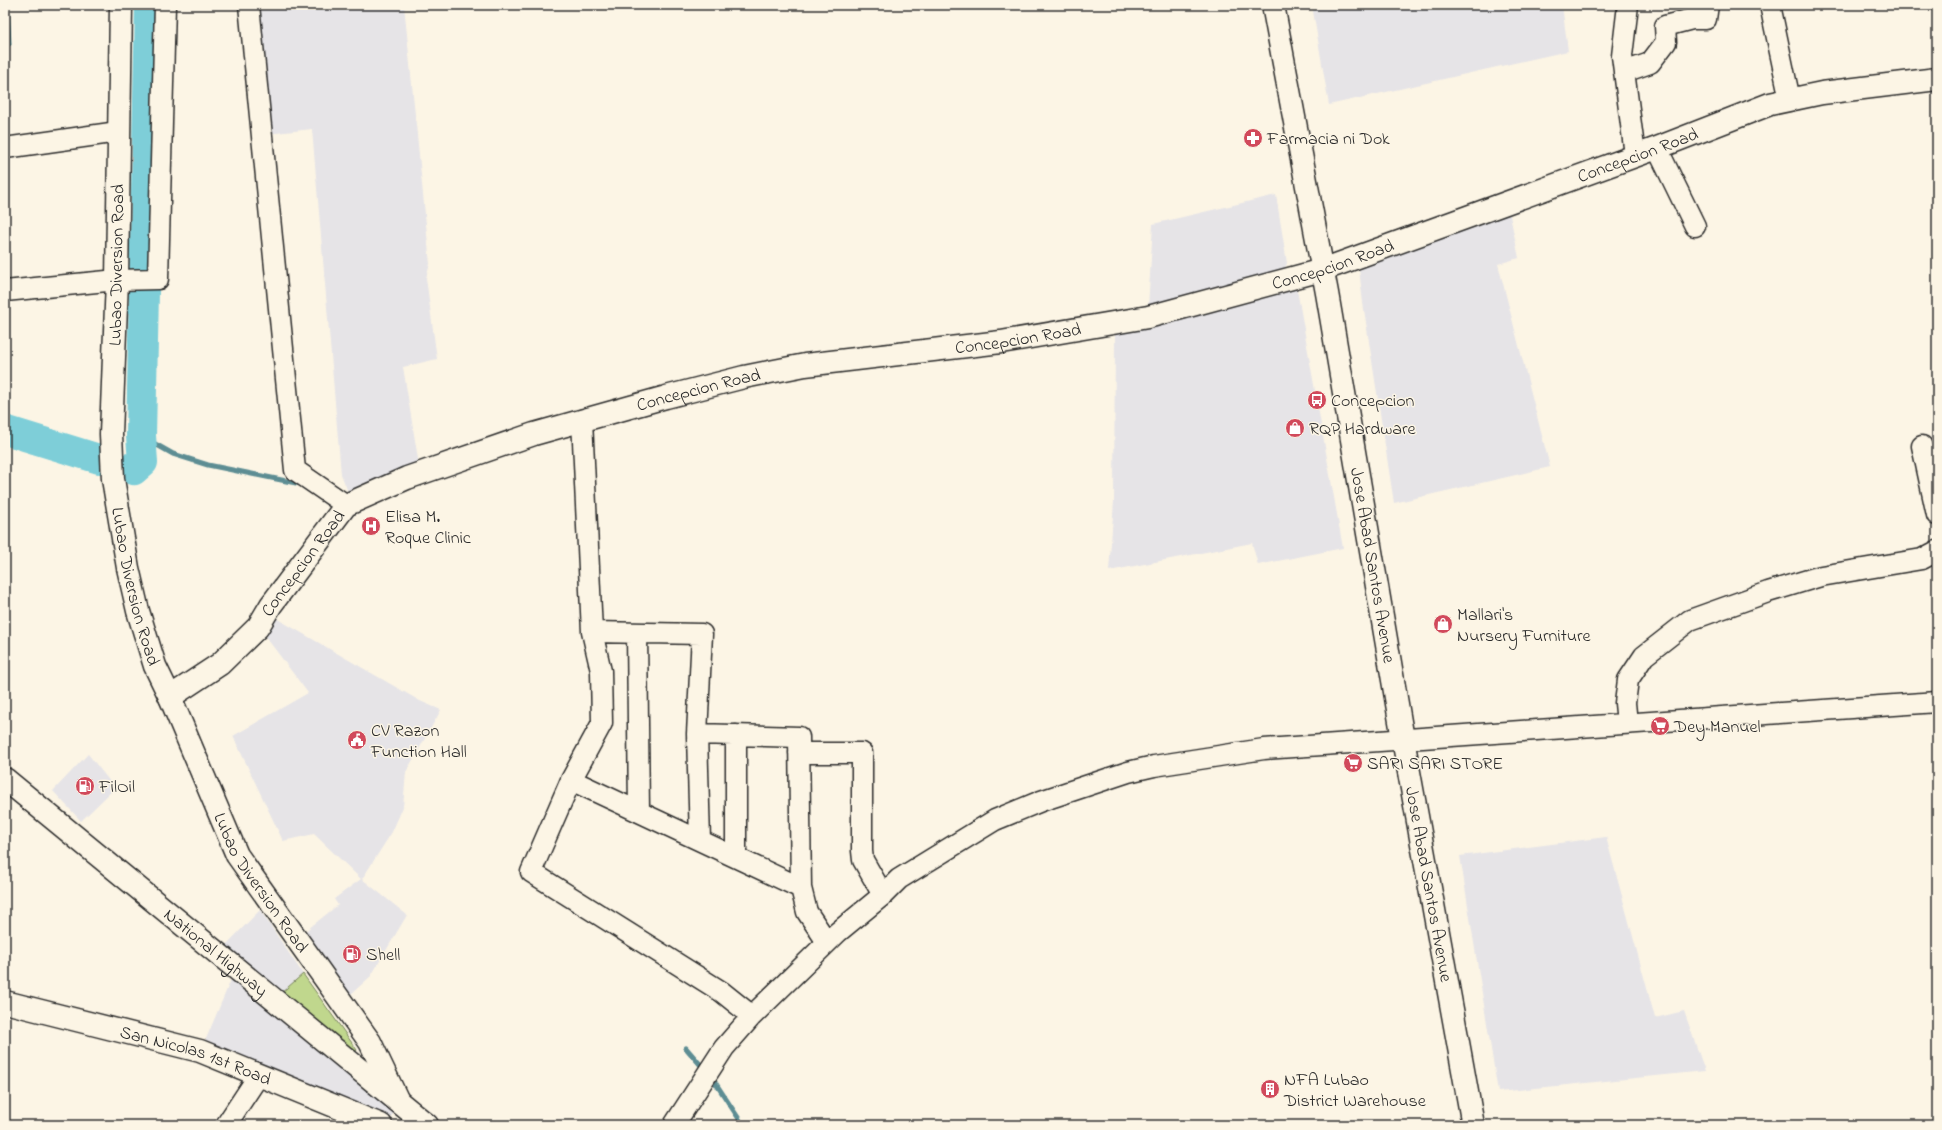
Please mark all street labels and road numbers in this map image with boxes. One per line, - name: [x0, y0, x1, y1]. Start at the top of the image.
- street label: Concepcion Road: [1574, 122, 1703, 191]
- street label: Lubao Diversion Road: [104, 184, 132, 346]
- street label: Concepcion Road: [1269, 234, 1398, 298]
- street label: Concepcion Road: [954, 318, 1083, 362]
- street label: Concepcion Road: [634, 363, 763, 420]
- street label: Jose Abad Santos Avenue: [1342, 466, 1401, 666]
- street label: Lubao Diversion Road: [103, 506, 165, 669]
- street label: Concepcion Road: [256, 506, 353, 622]
- street label: Jose Abad Santos Avenue: [1397, 785, 1458, 985]
- street label: Lubao Diversion Road: [206, 809, 314, 959]
- street label: National Highway: [157, 903, 273, 1004]
- street label: San Nicolas 1st Road: [117, 1020, 274, 1094]

